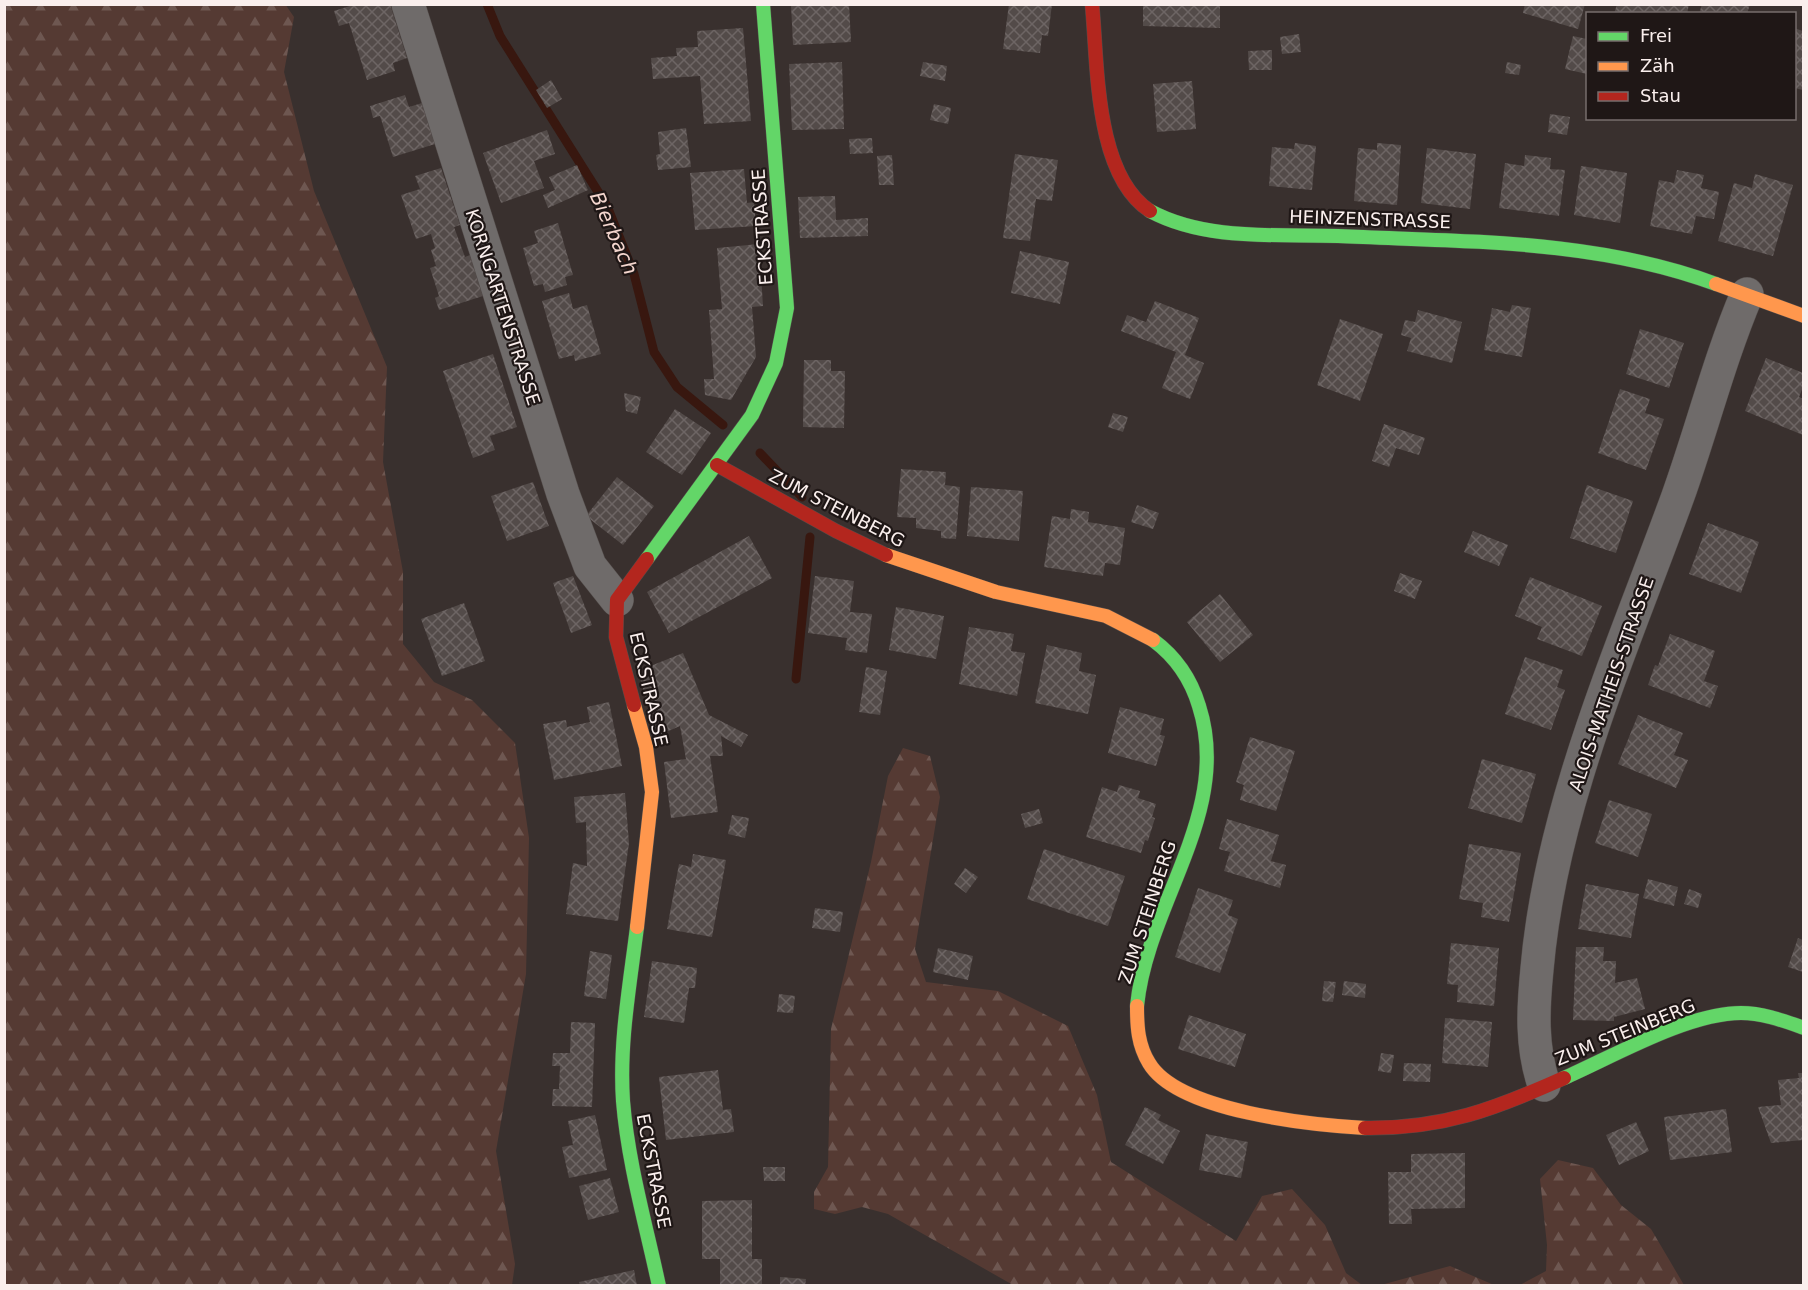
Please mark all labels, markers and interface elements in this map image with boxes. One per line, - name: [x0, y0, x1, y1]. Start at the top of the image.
- legend: [1586, 12, 1796, 120]
- text: Frei: [1640, 25, 1672, 46]
- text: Zäh: [1640, 55, 1675, 76]
- text: Stau: [1640, 85, 1681, 106]
- street label: ECKSTRASSE: [747, 168, 777, 286]
- water label: Bierbach: [585, 188, 643, 278]
- street label: KORNGARTENSTRASSE: [461, 206, 545, 408]
- street label: HEINZENSTRASSE: [1289, 206, 1451, 232]
- street label: ZUM STEINBERG: [766, 465, 908, 551]
- street label: ALOIS-MATHEIS-STRASSE: [1564, 574, 1658, 794]
- street label: ECKSTRASSE: [626, 630, 672, 748]
- street label: ZUM STEINBERG: [1114, 838, 1180, 986]
- street label: ZUM STEINBERG: [1552, 994, 1698, 1070]
- street label: ECKSTRASSE: [633, 1112, 675, 1230]

